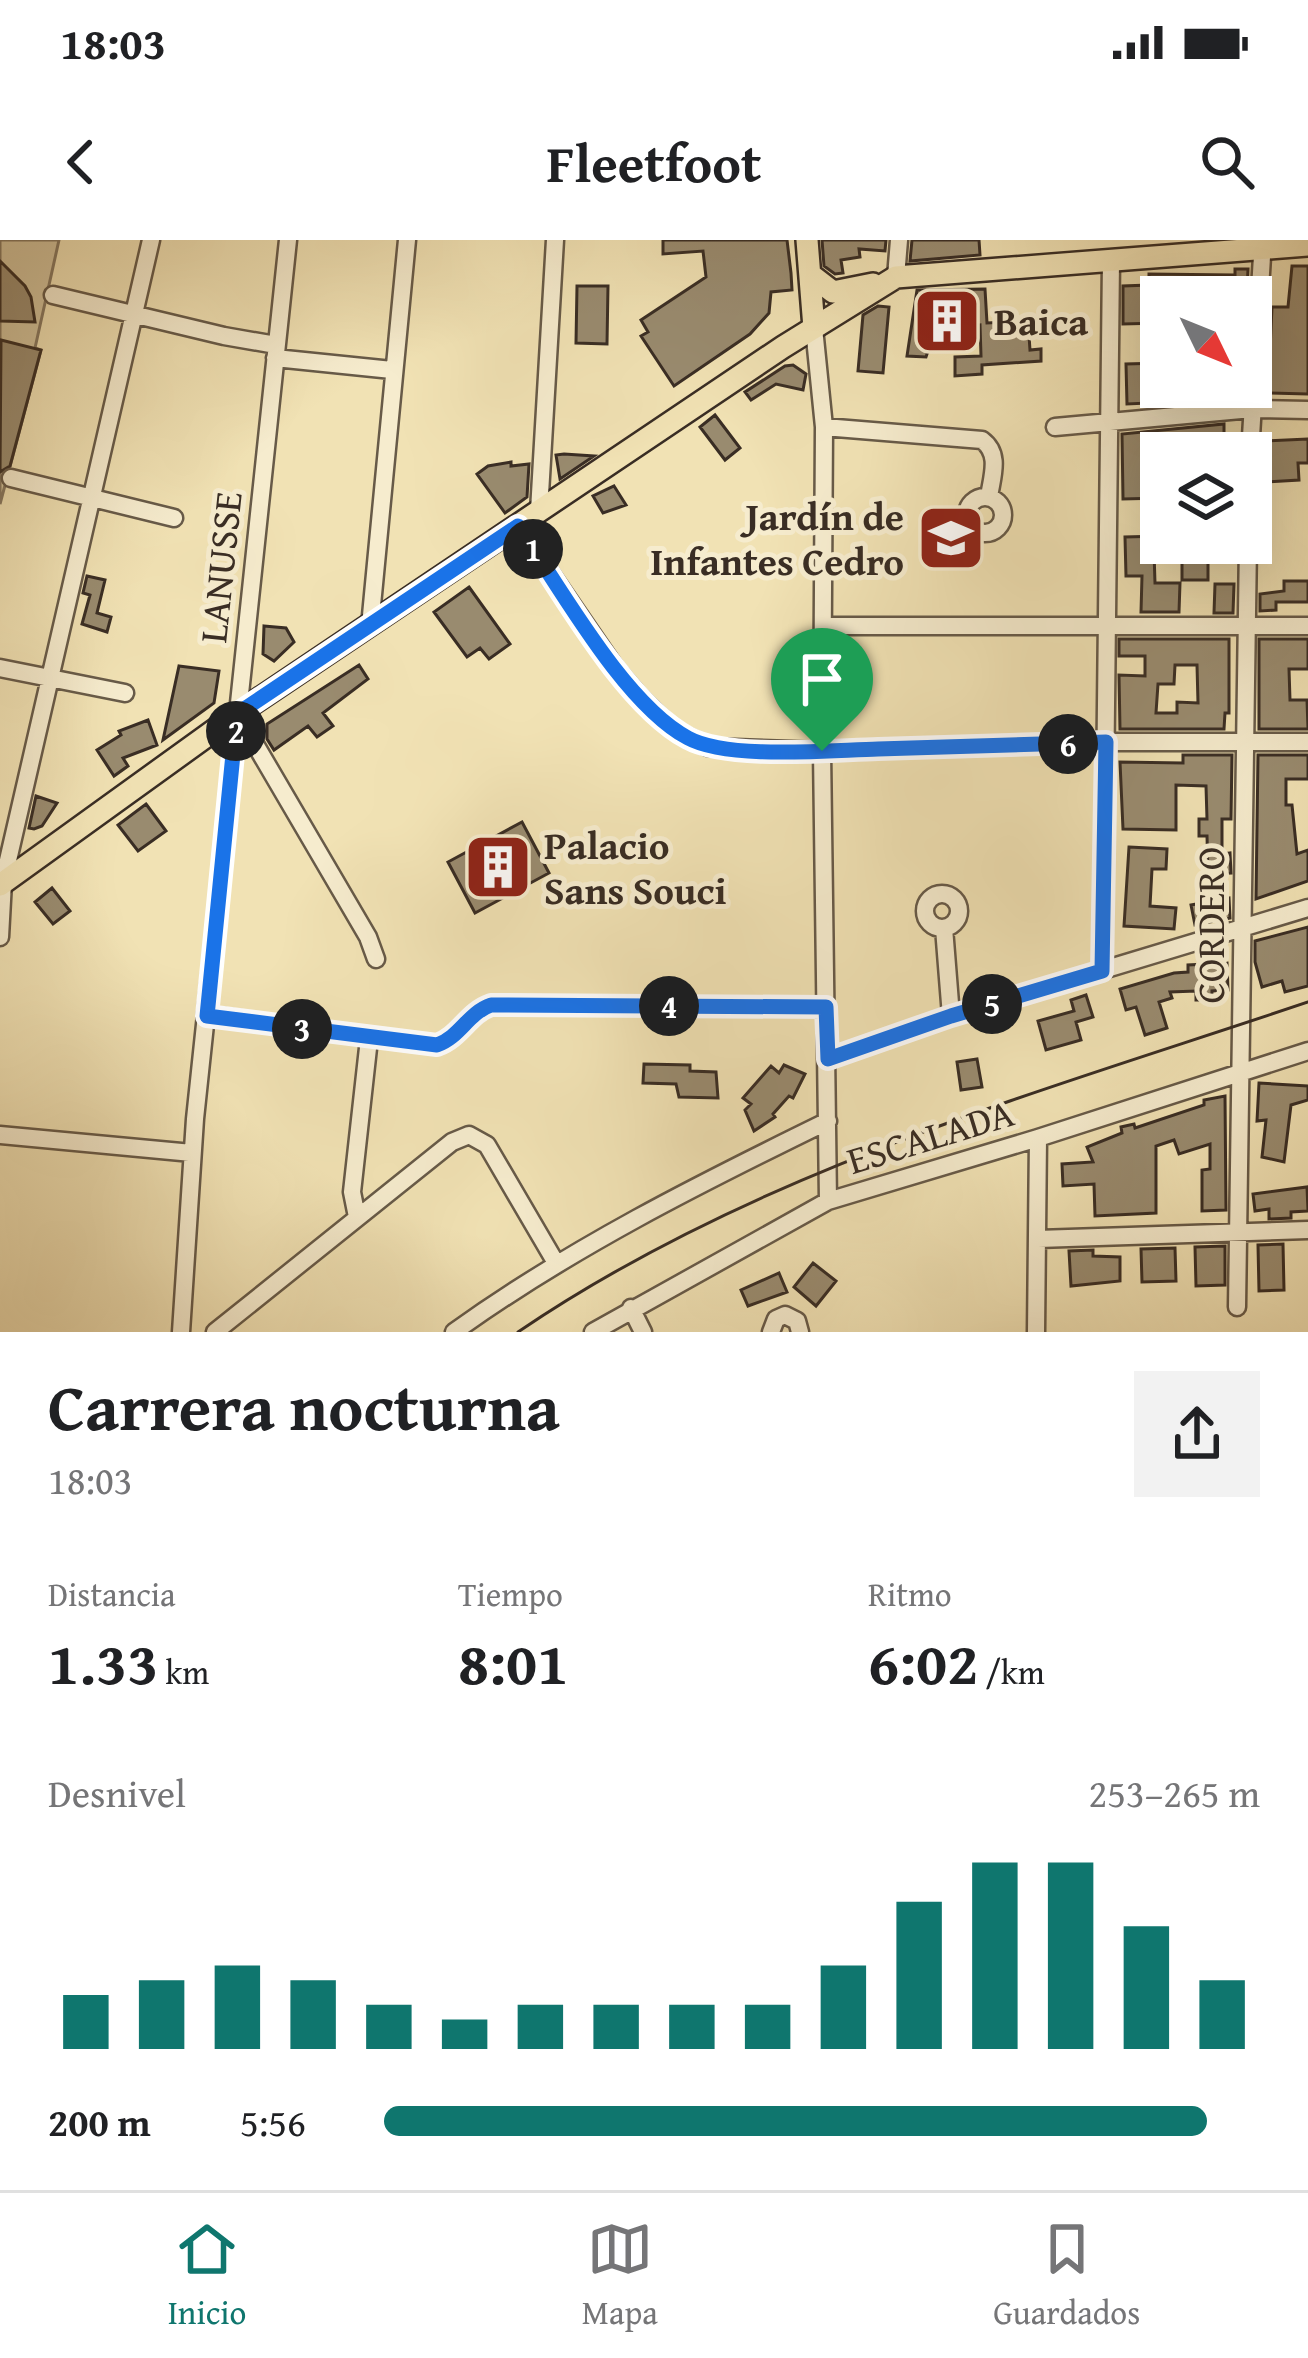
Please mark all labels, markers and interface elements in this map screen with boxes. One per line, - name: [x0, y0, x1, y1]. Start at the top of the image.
- text: 18:03: [60, 10, 166, 75]
- text: Fleetfoot: [547, 123, 761, 202]
- icon: back: [48, 129, 114, 195]
- icon: search: [1194, 129, 1260, 195]
- north arrow: [1140, 276, 1272, 408]
- map controls: [1140, 276, 1272, 564]
- building icon: Baica: [912, 286, 982, 356]
- place label: Baica: [994, 292, 1088, 349]
- button: layers: [1140, 432, 1272, 564]
- place label: Jardín de Infantes Cedro: [650, 487, 904, 589]
- street label: LANUSSE: [183, 489, 256, 645]
- school or university icon: Jardín de Infantes Cedro: [916, 503, 986, 573]
- pin: 1: [503, 519, 563, 579]
- text: 1: [524, 525, 542, 573]
- pin: [771, 628, 873, 751]
- icon: arrive: [789, 646, 855, 712]
- pin: 2: [206, 701, 266, 761]
- text: 2: [227, 707, 245, 755]
- pin: 6: [1038, 714, 1098, 774]
- text: 6: [1059, 720, 1077, 768]
- place label: Palacio Sans Souci: [544, 816, 727, 918]
- building icon: Palacio Sans Souci: [463, 832, 533, 902]
- street label: CORDERO: [1181, 847, 1238, 1003]
- pin: 5: [962, 974, 1022, 1034]
- pin: 4: [639, 976, 699, 1036]
- text: 5: [983, 980, 1001, 1028]
- text: 4: [660, 982, 678, 1030]
- pin: 3: [272, 999, 332, 1059]
- text: 3: [293, 1005, 311, 1053]
- street label: ESCALADA: [840, 1083, 1020, 1188]
- text: Carrera nocturna: [48, 1357, 560, 1454]
- button: share: [1134, 1371, 1260, 1497]
- text: 18:03: [48, 1451, 133, 1508]
- text: Distancia: [48, 1570, 176, 1618]
- text: Tiempo: [458, 1570, 563, 1618]
- text: Ritmo: [868, 1570, 952, 1618]
- text: 1.33: [48, 1618, 158, 1706]
- text: 8:01: [458, 1618, 568, 1706]
- text: 6:02: [868, 1618, 978, 1706]
- text: km: [158, 1648, 209, 1696]
- text: /km: [978, 1648, 1045, 1696]
- text: Desnivel: [48, 1764, 186, 1821]
- text: 253–265 m: [1088, 1764, 1260, 1821]
- text: 200 m: [48, 2093, 151, 2150]
- text: 5:56: [240, 2093, 306, 2150]
- tab: Inicio: [168, 2216, 246, 2336]
- tab: Mapa: [582, 2216, 658, 2336]
- tab: Guardados: [993, 2216, 1140, 2336]

